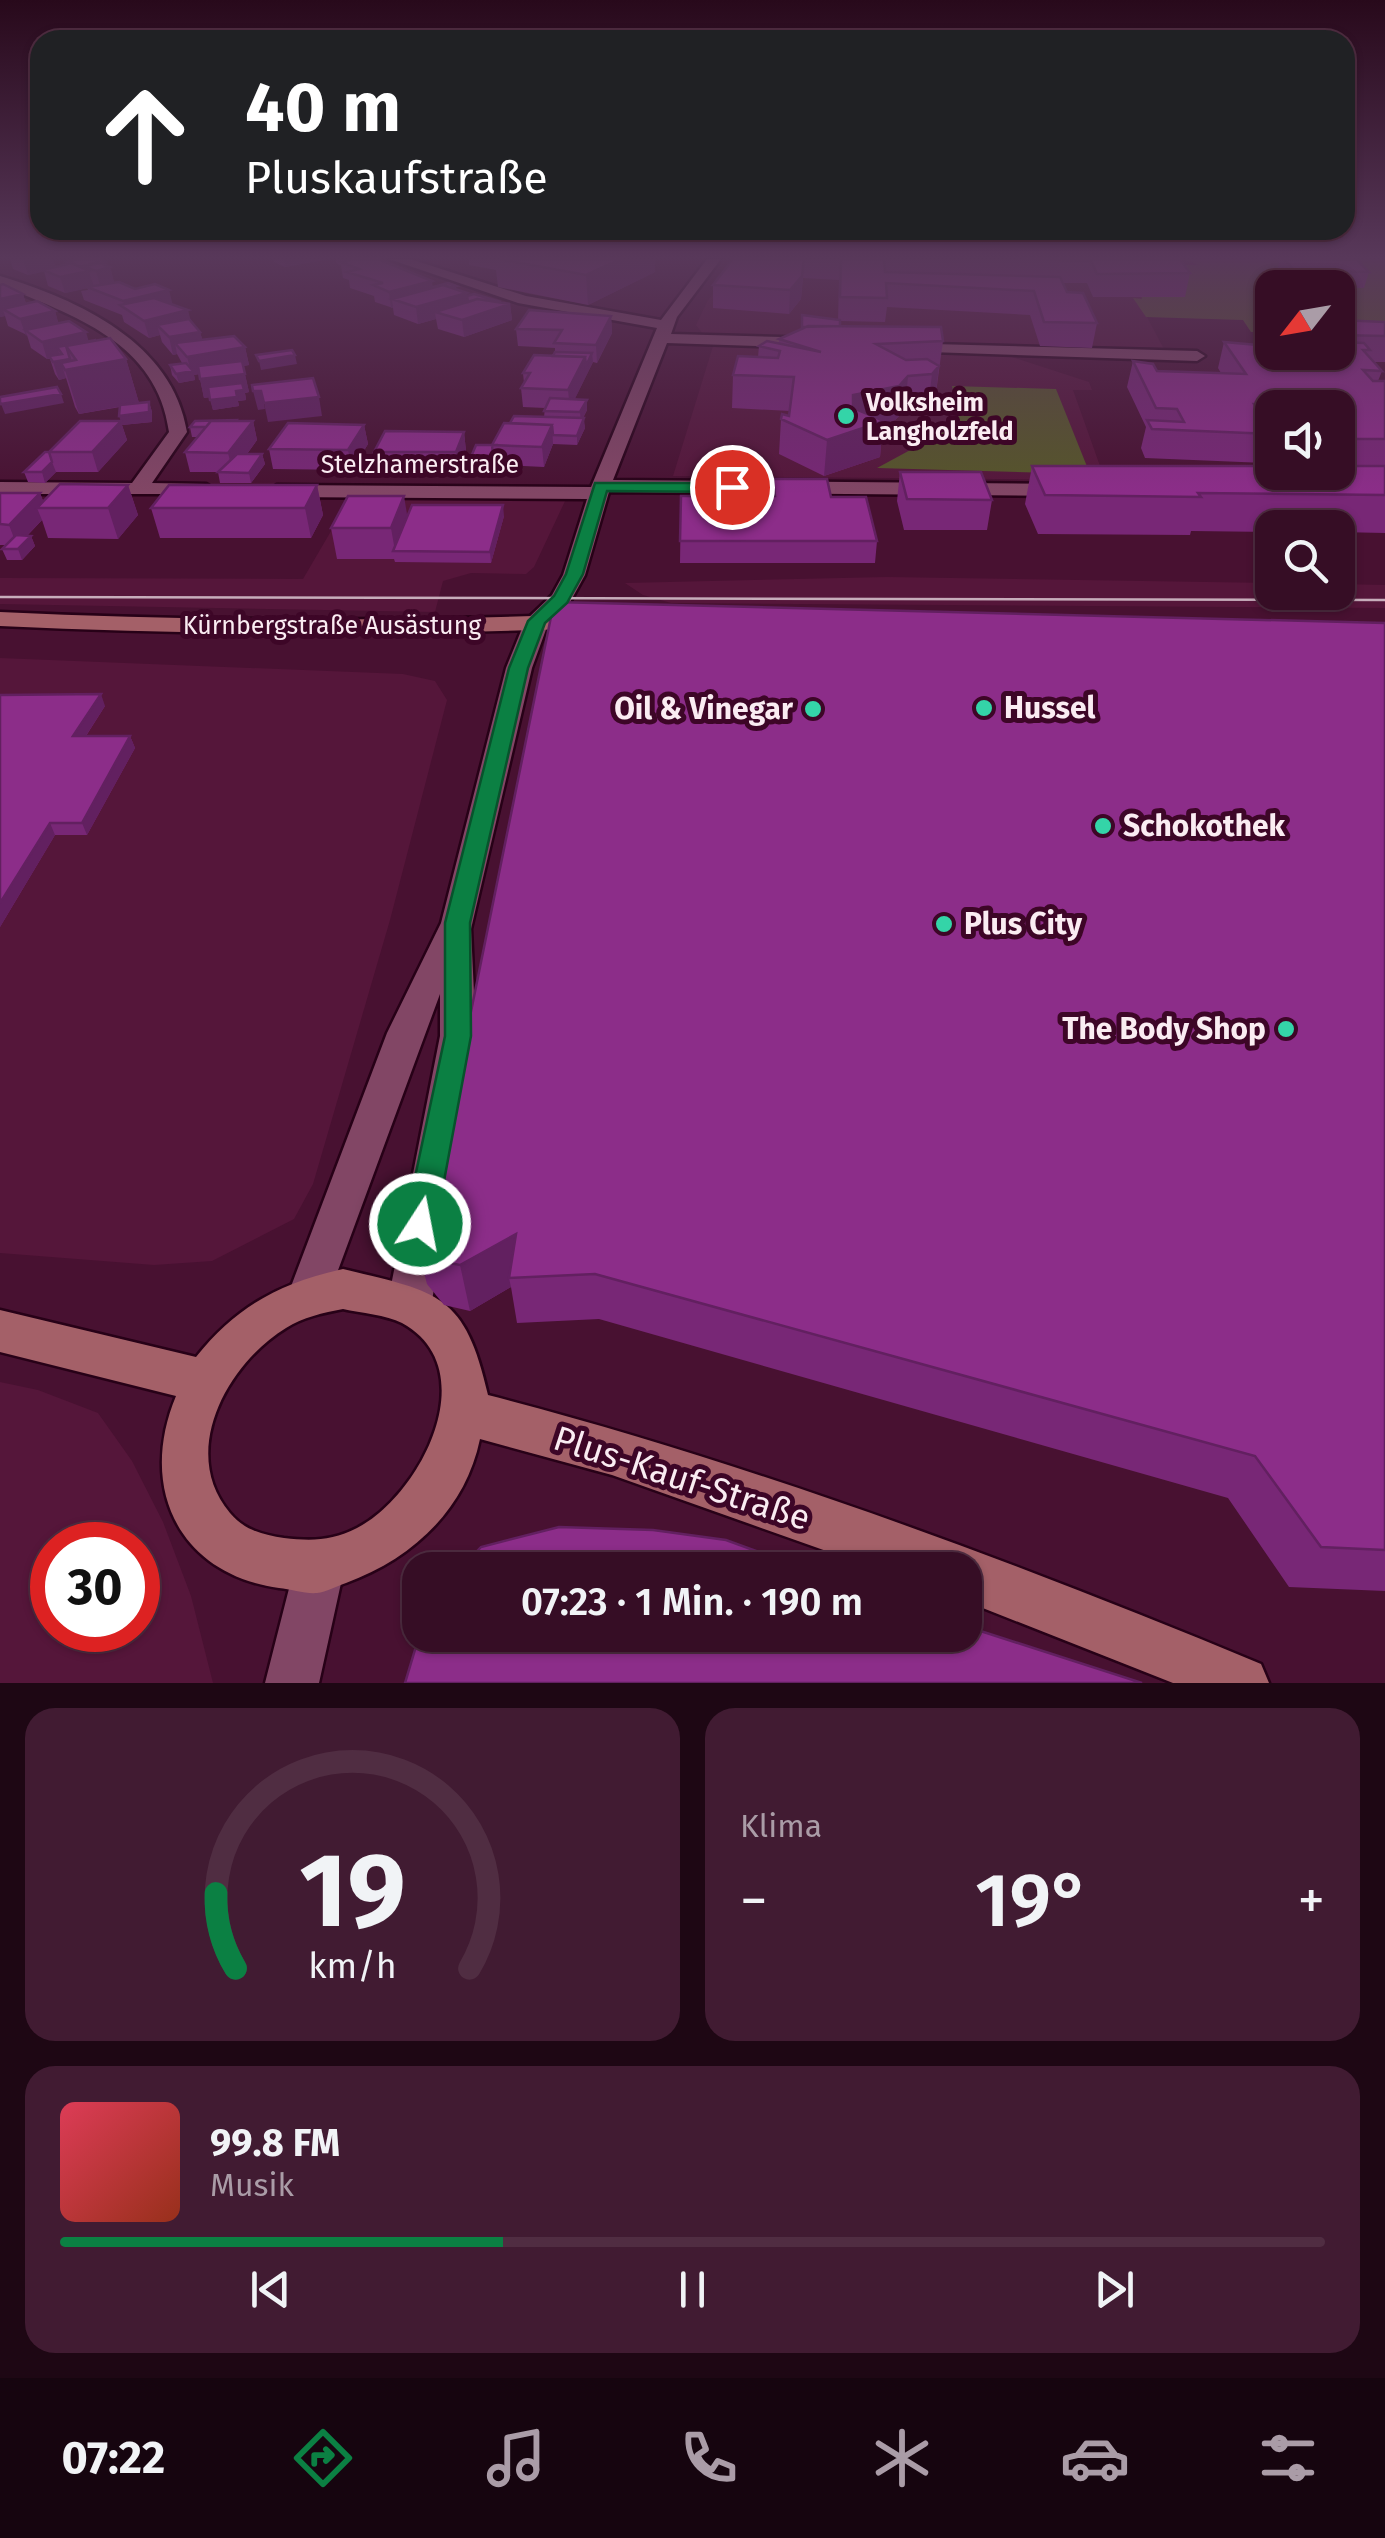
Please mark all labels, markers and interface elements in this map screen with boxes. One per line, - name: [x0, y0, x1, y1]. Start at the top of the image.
- text: 40 m: [245, 66, 401, 150]
- icon: ahead: [80, 70, 210, 200]
- text: Pluskaufstraße: [245, 151, 548, 205]
- north arrow: [1255, 270, 1355, 370]
- map controls: [1255, 270, 1355, 610]
- place label: Volksheim Langholzfeld: [865, 388, 1013, 447]
- button: sound: [1255, 390, 1355, 490]
- marker: Volksheim Langholzfeld: [835, 405, 857, 427]
- pin: [690, 445, 775, 530]
- street label: Stelzhamerstraße: [321, 450, 519, 480]
- icon: arrive: [705, 460, 760, 515]
- button: search: [1255, 510, 1355, 610]
- street label: Kürnbergstraße Ausästung: [183, 611, 481, 641]
- place label: Hussel: [1004, 690, 1095, 726]
- place label: Oil & Vinegar: [614, 691, 794, 727]
- marker: Hussel: [973, 697, 995, 719]
- marker: Oil & Vinegar: [802, 698, 824, 720]
- place label: Schokothek: [1123, 808, 1285, 844]
- marker: Schokothek: [1092, 815, 1114, 837]
- place label: Plus City: [964, 906, 1083, 942]
- marker: Plus City: [933, 913, 955, 935]
- place label: The Body Shop: [1062, 1011, 1266, 1047]
- marker: The Body Shop: [1275, 1018, 1297, 1040]
- position arrow: [368, 1172, 472, 1276]
- street label: Plus-Kauf-Straße: [549, 1417, 815, 1539]
- speed limit sign: 30: [30, 1522, 160, 1652]
- text: 07:23 · 1 Min. · 190 m: [521, 1579, 863, 1625]
- text: Klima: [740, 1807, 822, 1845]
- text: 19: [299, 1829, 406, 1954]
- text: 19°: [975, 1856, 1090, 1946]
- text: −: [740, 1868, 768, 1934]
- text: +: [1298, 1868, 1325, 1934]
- text: km/h: [308, 1945, 397, 1987]
- text: 99.8 FM: [210, 2120, 340, 2166]
- text: Musik: [210, 2166, 294, 2204]
- icon: previous: [243, 2262, 298, 2317]
- icon: pause: [665, 2262, 720, 2317]
- icon: next: [1087, 2262, 1142, 2317]
- icon: directions: [288, 2423, 358, 2493]
- icon: music: [481, 2423, 551, 2493]
- icon: phone: [674, 2423, 744, 2493]
- icon: climate: [867, 2423, 937, 2493]
- icon: car: [1060, 2423, 1130, 2493]
- icon: filters: [1253, 2423, 1323, 2493]
- text: 07:22: [62, 2431, 165, 2485]

